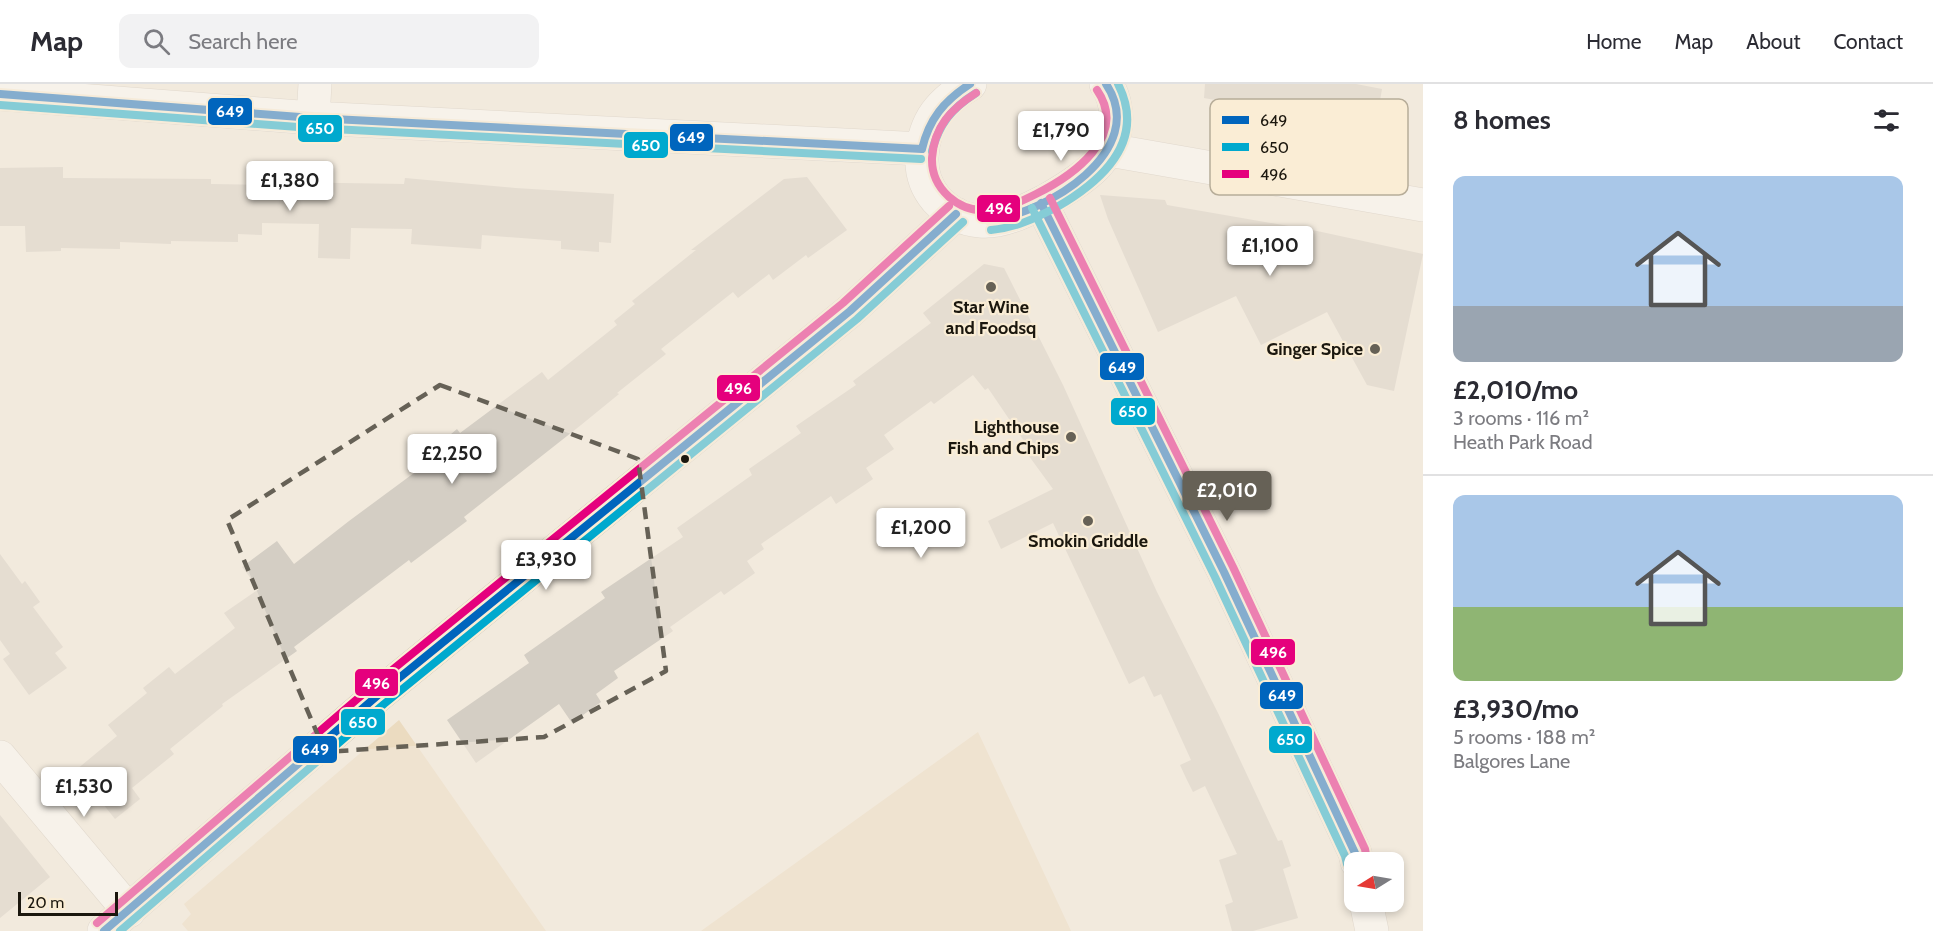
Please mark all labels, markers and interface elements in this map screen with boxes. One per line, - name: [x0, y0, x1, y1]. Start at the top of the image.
- search box: [119, 14, 539, 68]
- text: Map: [30, 24, 83, 58]
- icon: search: [140, 25, 173, 58]
- text: Search here: [188, 28, 297, 55]
- text: Home: [1586, 29, 1642, 54]
- text: Map: [1675, 29, 1713, 54]
- text: About: [1746, 29, 1800, 54]
- text: Contact: [1833, 29, 1903, 54]
- line badge: 649: [207, 97, 253, 126]
- legend: [1210, 99, 1408, 195]
- text: 649: [216, 102, 244, 121]
- text: 8 homes: [1453, 104, 1551, 136]
- icon: filters: [1870, 104, 1903, 137]
- pin: £1,790: [1012, 111, 1110, 162]
- text: 649: [1260, 111, 1287, 130]
- line badge: 650: [297, 114, 343, 143]
- text: £1,790: [1032, 118, 1090, 142]
- text: 650: [306, 119, 334, 138]
- line badge: 649: [669, 123, 714, 152]
- text: 649: [677, 128, 705, 147]
- line badge: 650: [623, 131, 669, 159]
- text: 650: [632, 136, 660, 155]
- text: 650: [1260, 138, 1289, 157]
- pin: £1,380: [241, 161, 339, 212]
- text: 496: [1260, 165, 1287, 184]
- text: £1,380: [260, 168, 320, 192]
- line badge: 496: [976, 194, 1021, 223]
- text: 496: [985, 199, 1013, 218]
- icon: home: [1624, 215, 1732, 323]
- pin: £1,100: [1221, 226, 1319, 277]
- text: £1,100: [1241, 233, 1299, 257]
- marker: Star Wine and Foodsq: [984, 280, 998, 294]
- place label: Star Wine and Foodsq: [946, 296, 1036, 339]
- place label: Ginger Spice: [1266, 338, 1363, 360]
- marker: Ginger Spice: [1368, 342, 1382, 356]
- line badge: 649: [1099, 352, 1145, 381]
- text: 649: [1108, 358, 1136, 377]
- line badge: 496: [716, 374, 761, 402]
- text: £2,010/mo: [1453, 374, 1578, 406]
- text: 496: [724, 379, 752, 398]
- line badge: 650: [1110, 397, 1156, 426]
- text: 650: [1119, 402, 1147, 421]
- text: 3 rooms · 116 m²: [1453, 406, 1589, 430]
- place label: Lighthouse Fish and Chips: [947, 416, 1059, 459]
- marker: Lighthouse Fish and Chips: [1064, 430, 1078, 444]
- text: Heath Park Road: [1453, 430, 1592, 454]
- pin: £2,250: [403, 434, 501, 485]
- text: £2,250: [421, 441, 483, 465]
- unlabelled marker: [679, 453, 691, 465]
- pin: £2,010: [1178, 471, 1276, 522]
- text: £2,010: [1196, 478, 1258, 502]
- pin: £1,200: [872, 508, 970, 559]
- marker: Smokin Griddle: [1081, 514, 1095, 528]
- text: £1,200: [890, 515, 952, 539]
- place label: Smokin Griddle: [1028, 530, 1148, 552]
- icon: home: [1624, 534, 1732, 642]
- pin: £3,930: [497, 540, 595, 591]
- text: £3,930: [515, 547, 577, 571]
- line badge: 496: [1250, 638, 1296, 666]
- text: 496: [1259, 643, 1287, 662]
- line badge: 496: [354, 668, 399, 697]
- text: 496: [362, 674, 390, 693]
- line badge: 649: [1259, 681, 1304, 710]
- text: 649: [1268, 686, 1296, 705]
- text: £3,930/mo: [1453, 693, 1579, 725]
- line badge: 650: [340, 708, 386, 736]
- text: 650: [349, 713, 377, 732]
- line badge: 650: [1268, 725, 1313, 754]
- text: 5 rooms · 188 m²: [1453, 725, 1595, 749]
- text: 650: [1277, 730, 1305, 749]
- line badge: 649: [292, 735, 338, 764]
- text: 649: [301, 740, 329, 759]
- text: Balgores Lane: [1453, 749, 1570, 773]
- pin: £1,530: [35, 767, 133, 818]
- text: £1,530: [55, 774, 113, 798]
- north arrow: [1344, 852, 1404, 912]
- map controls: [1344, 852, 1404, 912]
- scale bar: [18, 889, 118, 916]
- text: 20 m: [27, 893, 64, 912]

